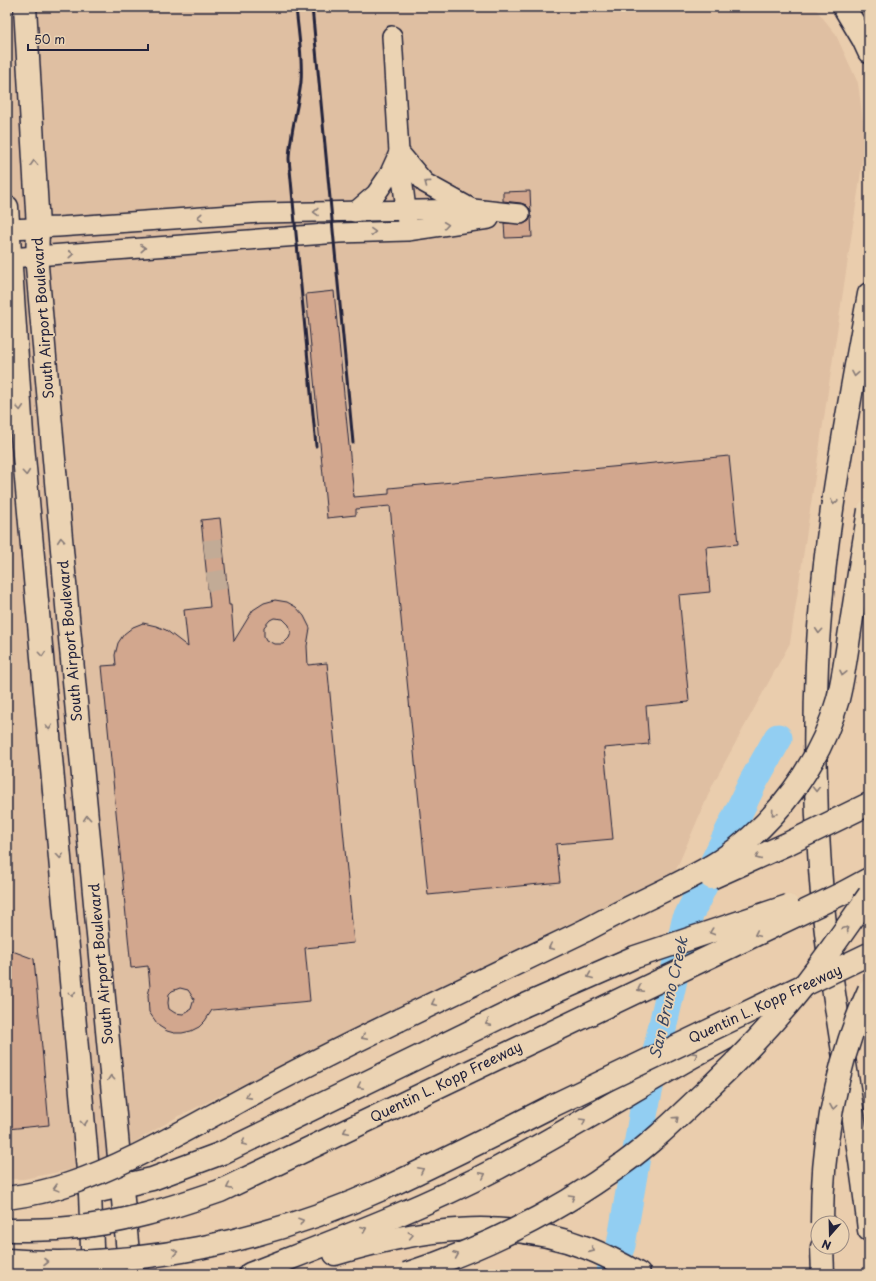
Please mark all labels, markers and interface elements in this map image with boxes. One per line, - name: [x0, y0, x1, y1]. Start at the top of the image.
- scale bar: [28, 26, 148, 52]
- text: 50 m: [34, 30, 65, 48]
- one-way arrow: [30, 160, 38, 166]
- one-way arrow: [425, 181, 432, 188]
- one-way arrow: [313, 208, 319, 216]
- one-way arrow: [197, 212, 203, 221]
- one-way arrow: [443, 221, 449, 230]
- one-way arrow: [370, 228, 376, 236]
- street label: South Airport Boulevard: [26, 236, 59, 399]
- one-way arrow: [140, 244, 146, 253]
- one-way arrow: [68, 250, 74, 259]
- one-way arrow: [851, 371, 860, 377]
- one-way arrow: [16, 405, 25, 411]
- one-way arrow: [21, 470, 30, 476]
- one-way arrow: [830, 499, 839, 505]
- one-way arrow: [57, 537, 66, 543]
- street label: South Airport Boulevard: [52, 559, 87, 722]
- one-way arrow: [815, 628, 824, 634]
- one-way arrow: [37, 650, 46, 657]
- one-way arrow: [840, 670, 848, 677]
- one-way arrow: [44, 724, 53, 730]
- one-way arrow: [812, 786, 820, 792]
- one-way arrow: [771, 808, 779, 816]
- one-way arrow: [82, 815, 91, 821]
- one-way arrow: [755, 852, 762, 860]
- one-way arrow: [55, 853, 64, 859]
- street label: South Airport Boulevard: [83, 882, 118, 1045]
- one-way arrow: [841, 926, 849, 933]
- one-way arrow: [709, 927, 716, 935]
- one-way arrow: [754, 929, 762, 937]
- water label: San Bruno Creek: [642, 934, 693, 1061]
- one-way arrow: [547, 942, 555, 950]
- street label: Quentin L. Kopp Freeway: [685, 959, 845, 1048]
- one-way arrow: [586, 972, 593, 980]
- one-way arrow: [636, 984, 644, 992]
- one-way arrow: [67, 990, 76, 997]
- one-way arrow: [430, 998, 438, 1006]
- one-way arrow: [485, 1018, 492, 1026]
- one-way arrow: [361, 1032, 368, 1040]
- street label: Quentin L. Kopp Freeway: [366, 1036, 525, 1128]
- one-way arrow: [691, 1052, 698, 1060]
- one-way arrow: [107, 1075, 116, 1081]
- one-way arrow: [357, 1081, 365, 1089]
- one-way arrow: [245, 1091, 252, 1099]
- one-way arrow: [829, 1104, 838, 1110]
- one-way arrow: [671, 1117, 678, 1124]
- one-way arrow: [579, 1118, 586, 1125]
- one-way arrow: [79, 1120, 88, 1126]
- one-way arrow: [343, 1126, 350, 1134]
- one-way arrow: [240, 1138, 248, 1146]
- one-way arrow: [417, 1168, 424, 1175]
- one-way arrow: [479, 1173, 486, 1180]
- one-way arrow: [225, 1182, 233, 1190]
- one-way arrow: [52, 1183, 59, 1192]
- one-way arrow: [568, 1195, 575, 1202]
- north arrow: [810, 1215, 850, 1255]
- one-way arrow: [298, 1217, 305, 1225]
- one-way arrow: [361, 1225, 368, 1233]
- one-way arrow: [408, 1231, 414, 1240]
- text: N: [819, 1235, 833, 1254]
- one-way arrow: [589, 1246, 596, 1254]
- one-way arrow: [172, 1248, 178, 1257]
- one-way arrow: [451, 1252, 459, 1260]
- one-way arrow: [43, 1258, 49, 1266]

